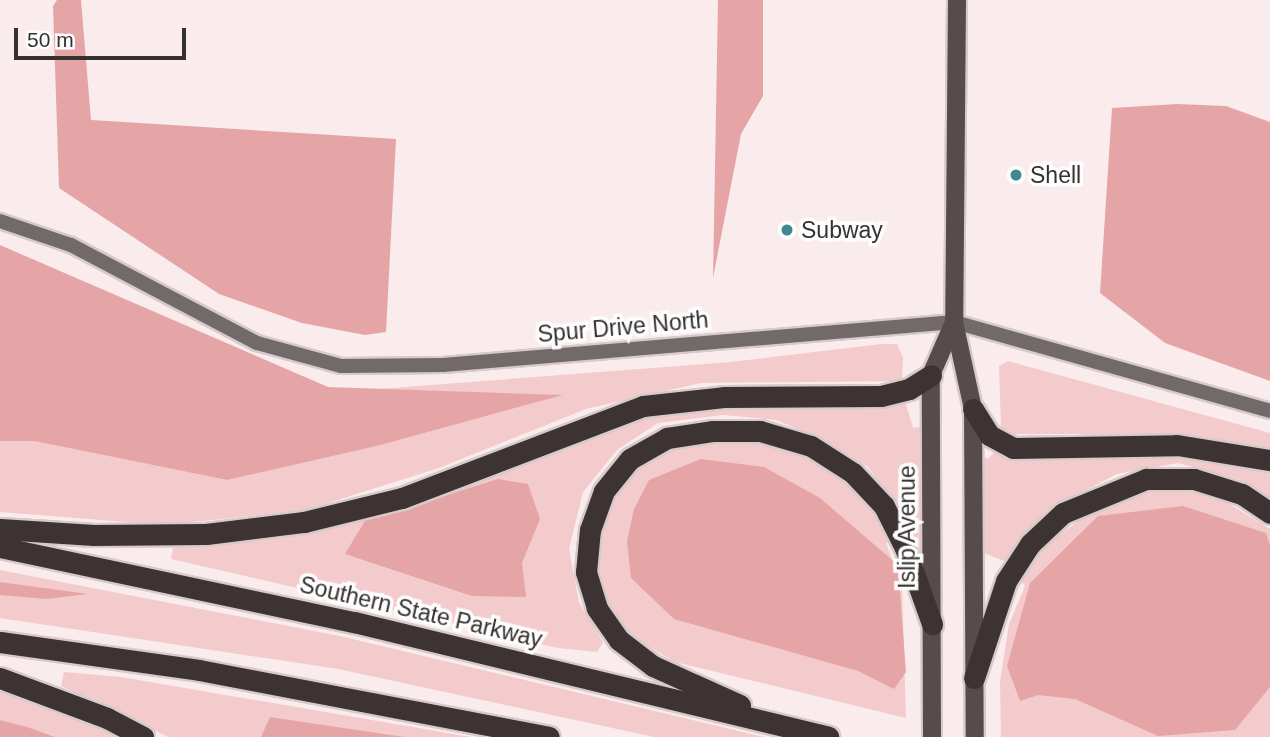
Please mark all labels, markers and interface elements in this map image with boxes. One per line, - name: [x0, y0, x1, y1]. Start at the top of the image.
- scale bar: [18, 14, 189, 58]
- text: 50 m: [27, 28, 74, 51]
- place label: Shell: [1030, 161, 1081, 189]
- marker: Shell: [1008, 167, 1024, 183]
- place label: Subway: [801, 216, 883, 244]
- marker: Subway: [779, 222, 795, 238]
- street label: Spur Drive North: [536, 306, 710, 348]
- street label: Islip Avenue: [893, 465, 921, 589]
- street label: Southern State Parkway: [297, 571, 545, 653]

